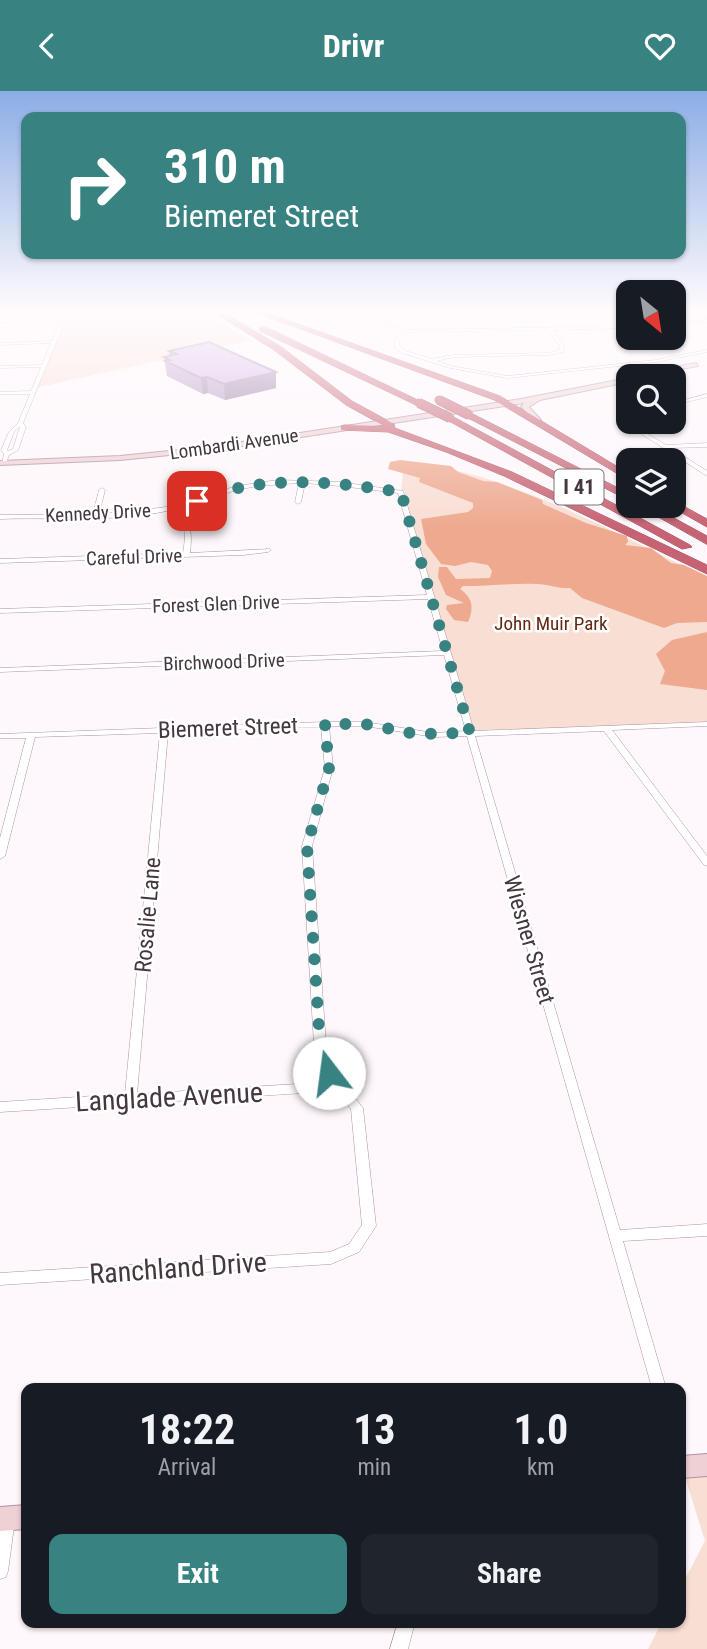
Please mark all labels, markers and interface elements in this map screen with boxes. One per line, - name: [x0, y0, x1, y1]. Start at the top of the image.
- icon: back: [28, 27, 66, 65]
- text: Drivr: [323, 27, 384, 65]
- icon: heart: [641, 27, 679, 65]
- text: 310 m: [164, 138, 286, 195]
- icon: right: [49, 140, 140, 231]
- text: Biemeret Street: [164, 197, 359, 235]
- north arrow: [616, 280, 686, 350]
- map controls: [616, 280, 686, 518]
- button: search: [616, 364, 686, 434]
- street label: Lombardi Avenue: [168, 424, 300, 464]
- button: layers: [616, 448, 686, 518]
- road number: I 41: [554, 469, 604, 505]
- pin: [167, 471, 227, 531]
- icon: arrive: [178, 482, 216, 520]
- street label: Kennedy Drive: [44, 499, 152, 527]
- street label: Careful Drive: [86, 544, 183, 570]
- street label: Forest Glen Drive: [152, 590, 280, 618]
- park label: John Muir Park: [494, 612, 608, 635]
- street label: Birchwood Drive: [163, 648, 285, 676]
- street label: Biemeret Street: [157, 712, 299, 744]
- street label: Rosalie Lane: [130, 856, 166, 974]
- street label: Wiesner Street: [498, 873, 560, 1007]
- position arrow: [292, 1036, 366, 1110]
- street label: Langlade Avenue: [74, 1076, 264, 1118]
- street label: Ranchland Drive: [88, 1245, 268, 1291]
- text: 18:22: [139, 1405, 235, 1454]
- text: 13: [353, 1405, 396, 1454]
- text: 1.0: [513, 1405, 568, 1454]
- text: Arrival: [158, 1454, 216, 1481]
- text: min: [357, 1454, 391, 1481]
- text: km: [527, 1454, 555, 1481]
- button: Exit: [49, 1534, 347, 1614]
- button: Share: [361, 1534, 658, 1614]

